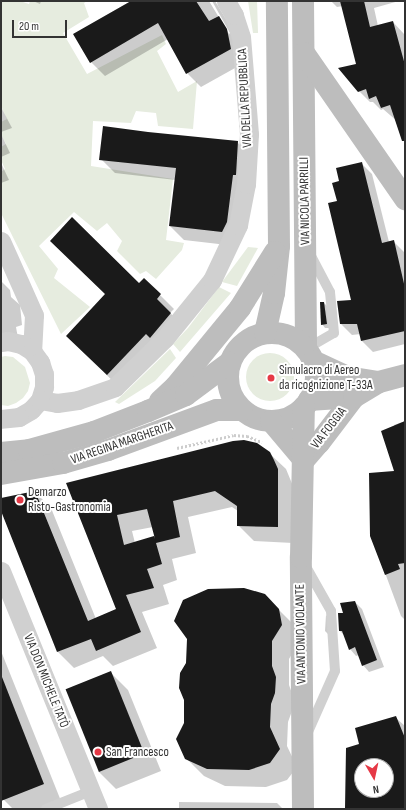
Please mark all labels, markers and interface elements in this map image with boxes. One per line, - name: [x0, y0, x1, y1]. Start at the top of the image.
- scale bar: [14, 12, 69, 38]
- text: 20 m: [19, 19, 39, 34]
- street label: VIA DELLA REPUBBLICA: [235, 48, 255, 148]
- street label: VIA NICOLA PARRILLI: [296, 157, 314, 245]
- place label: Simulacro di Aereo da ricognizione T-33A: [279, 363, 373, 394]
- marker: Simulacro di Aereo da ricognizione T-33A: [266, 373, 276, 383]
- street label: VIA FOGGIA: [308, 404, 350, 452]
- street label: VIA REGINA MARGHERITA: [69, 418, 175, 468]
- place label: Demarzo Risto-Gastronomia: [28, 485, 111, 516]
- marker: Demarzo Risto-Gastronomia: [15, 495, 25, 505]
- street label: VIA ANTONIO VIOLANTE: [292, 584, 310, 684]
- street label: VIA DON MICHELE TATÒ: [20, 632, 72, 730]
- place label: San Francesco: [106, 744, 169, 760]
- marker: San Francesco: [93, 747, 103, 757]
- north arrow: [354, 758, 394, 798]
- text: N: [372, 782, 380, 796]

